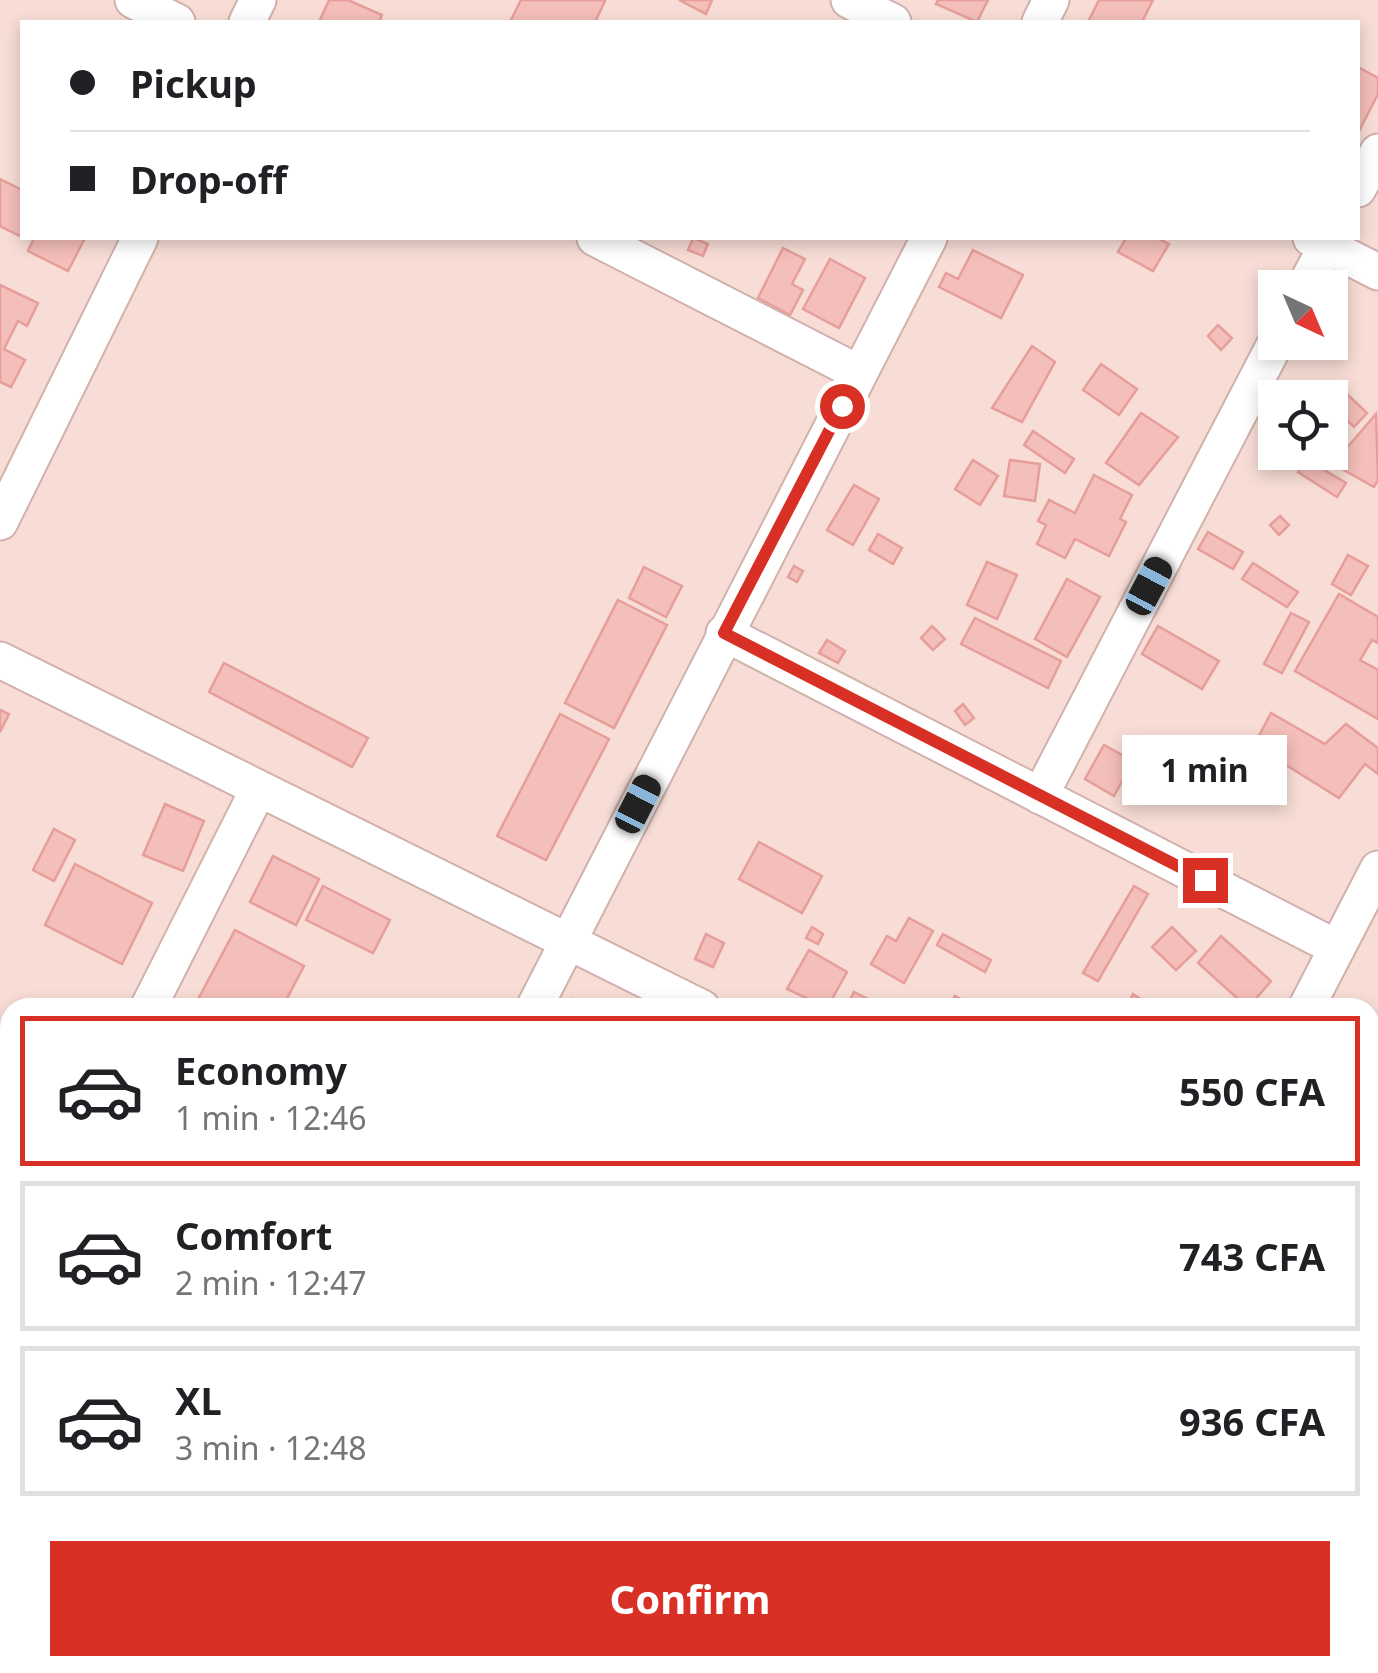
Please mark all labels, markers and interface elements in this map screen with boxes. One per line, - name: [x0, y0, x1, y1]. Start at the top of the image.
- text: Pickup: [130, 57, 257, 109]
- text: Drop-off: [130, 153, 287, 205]
- north arrow: [1258, 270, 1348, 360]
- map controls: [1258, 270, 1348, 470]
- button: locate: [1258, 380, 1348, 470]
- route start: [820, 384, 865, 429]
- car: [1122, 552, 1176, 620]
- callout: 1 min: [1122, 735, 1288, 805]
- text: 1 min: [1160, 748, 1249, 791]
- car: [611, 770, 665, 838]
- route end: [1183, 858, 1228, 903]
- text: Economy: [175, 1044, 347, 1096]
- icon: car: [55, 1046, 145, 1136]
- text: 550 CFA: [1179, 1065, 1325, 1117]
- text: 1 min · 12:46: [175, 1096, 367, 1139]
- text: Comfort: [175, 1209, 332, 1261]
- icon: car: [55, 1211, 145, 1301]
- text: 743 CFA: [1179, 1230, 1325, 1282]
- text: 2 min · 12:47: [175, 1261, 367, 1304]
- text: XL: [175, 1374, 222, 1426]
- icon: car: [55, 1376, 145, 1466]
- text: 936 CFA: [1179, 1395, 1325, 1447]
- text: 3 min · 12:48: [175, 1426, 367, 1469]
- button: Confirm: [50, 1541, 1330, 1656]

